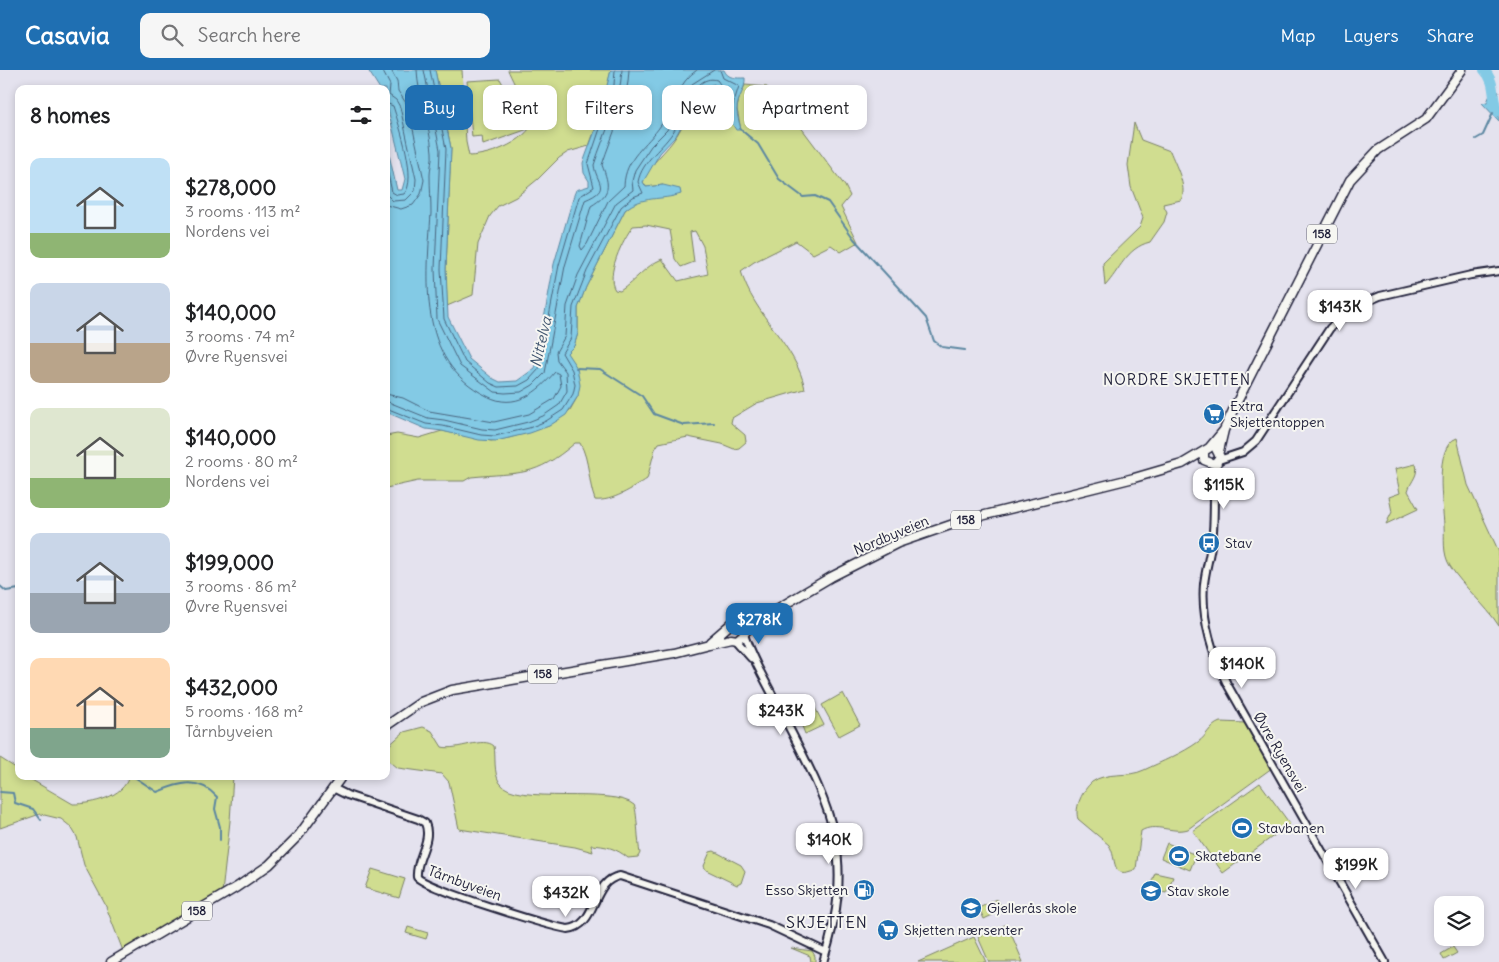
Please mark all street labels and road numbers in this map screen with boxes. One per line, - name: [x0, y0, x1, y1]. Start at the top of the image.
- road number: 158: [1307, 224, 1337, 243]
- road number: 158: [951, 510, 981, 530]
- street label: Nordbyveien: [851, 511, 931, 559]
- road number: 158: [528, 664, 558, 684]
- street label: Øvre Ryensvei: [1250, 709, 1310, 795]
- street label: Tårnbyveien: [426, 861, 504, 905]
- road number: 158: [182, 901, 212, 920]

